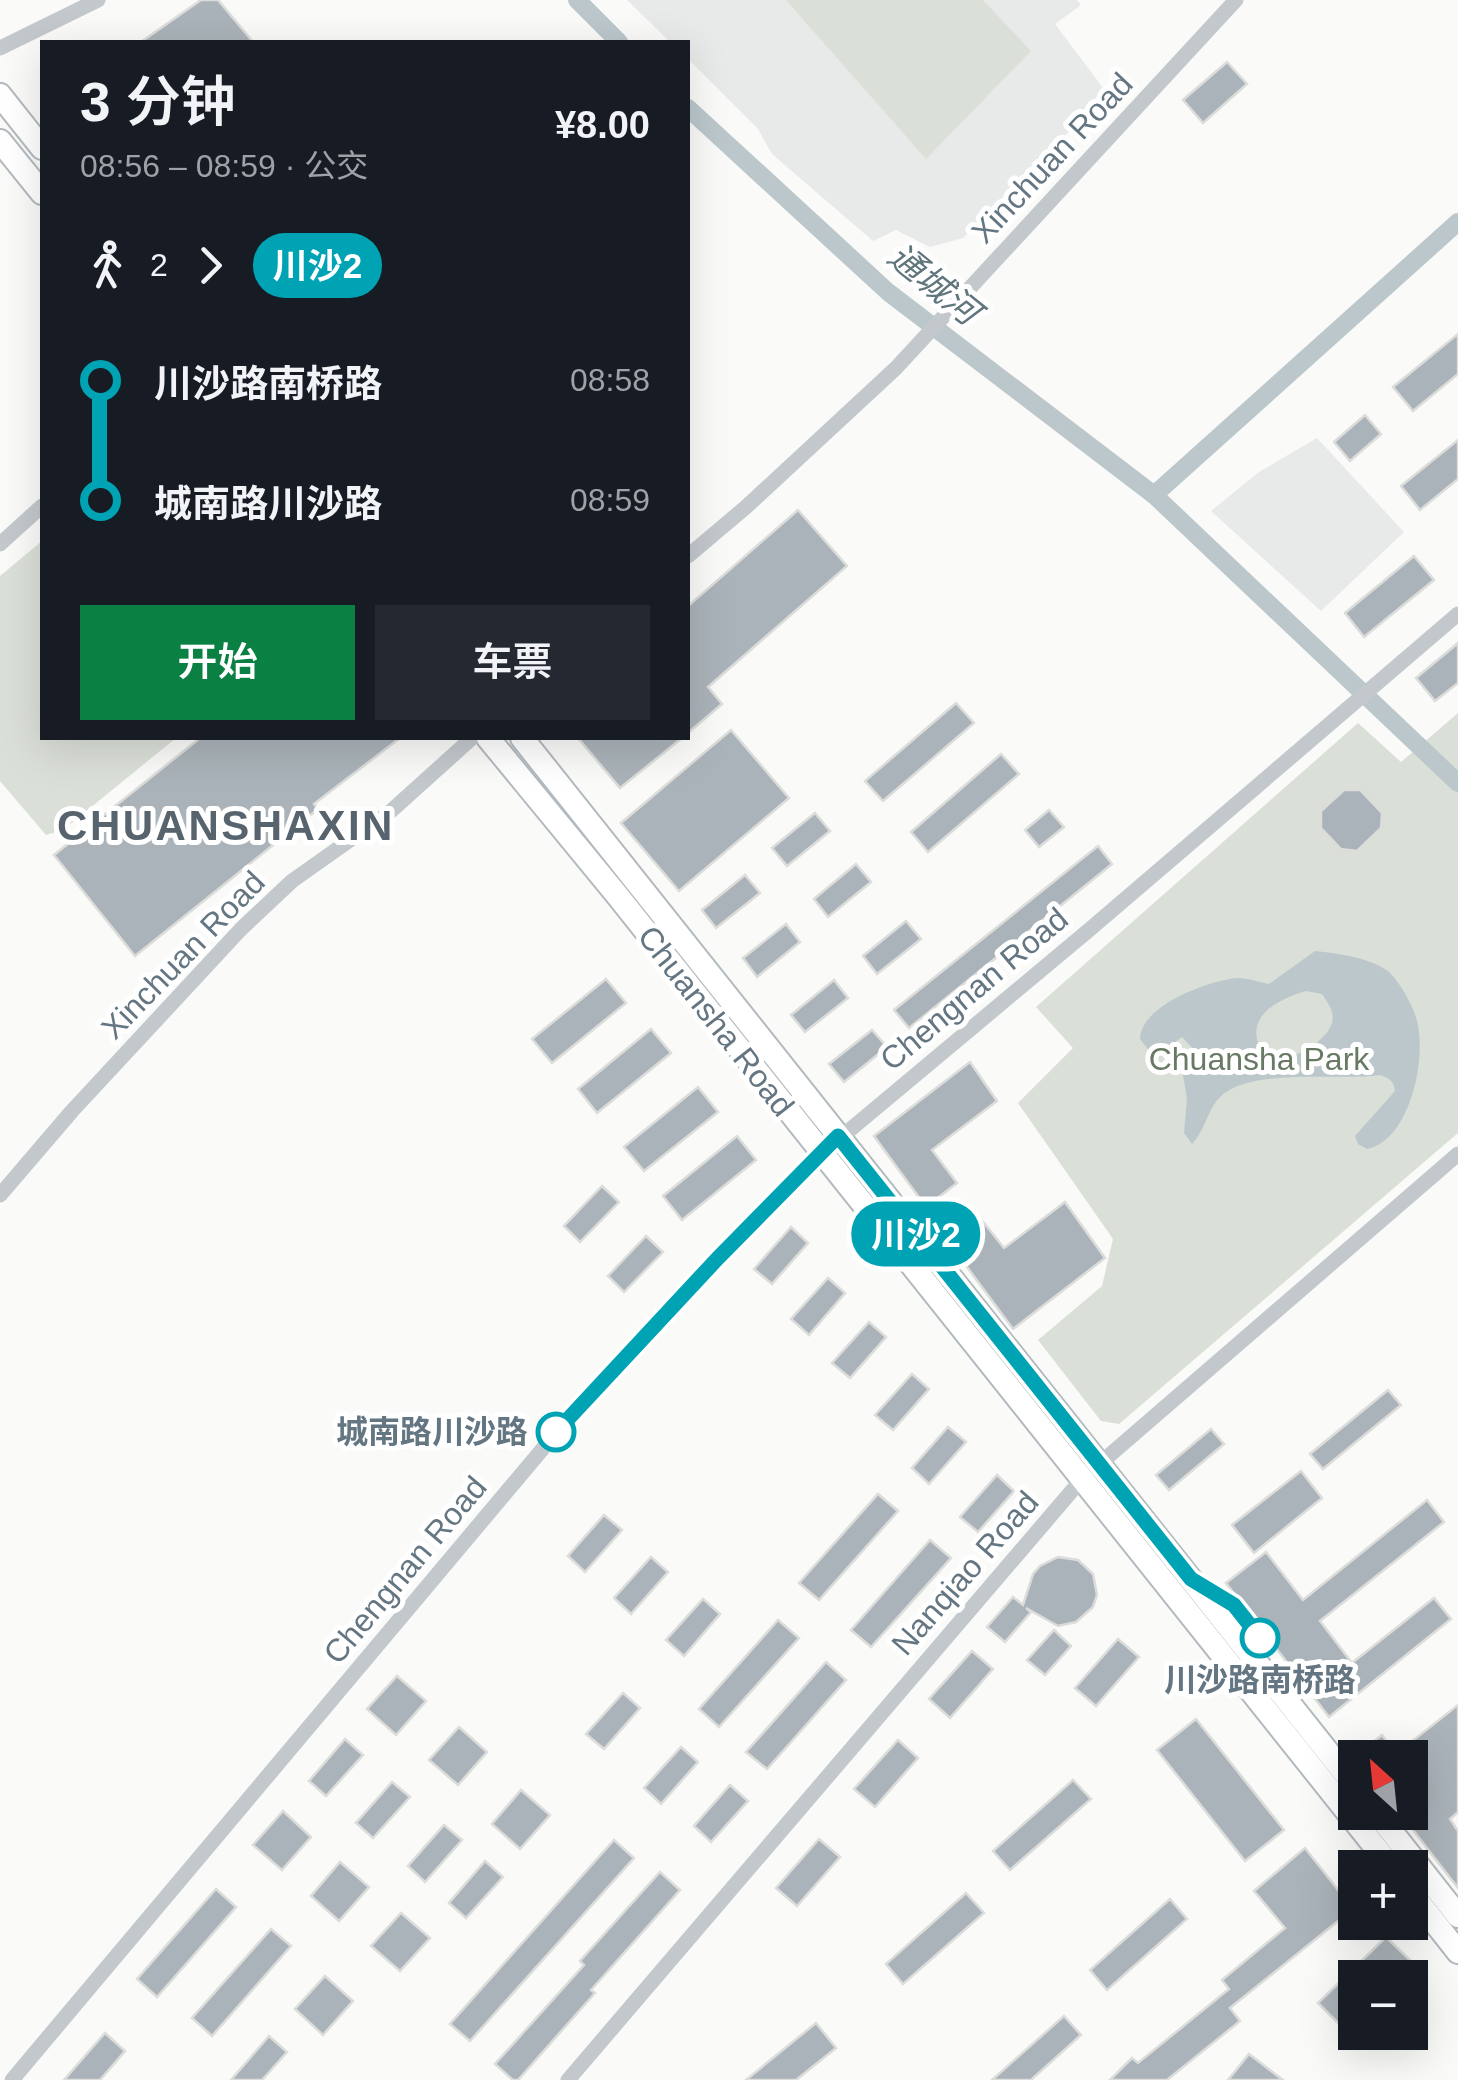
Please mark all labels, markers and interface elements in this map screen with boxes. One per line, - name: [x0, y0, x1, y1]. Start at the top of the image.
- street label: Xinchuan Road: [964, 66, 1140, 250]
- text: 3 分钟: [80, 71, 236, 133]
- text: ¥8.00: [555, 104, 650, 146]
- text: 08:56 – 08:59 · 公交: [80, 148, 368, 184]
- water label: 通城河: [881, 235, 992, 336]
- icon: walk: [80, 238, 135, 293]
- icon: forward: [183, 238, 238, 293]
- text: 川沙2: [273, 246, 362, 285]
- text: 2: [150, 247, 168, 283]
- text: 08:58: [570, 362, 650, 398]
- text: 川沙路南桥路: [154, 363, 382, 405]
- text: 08:59: [570, 482, 650, 518]
- text: 城南路川沙路: [154, 483, 382, 525]
- button: 开始: [80, 605, 355, 720]
- button: 车票: [375, 605, 650, 720]
- district label: CHUANSHAXIN: [57, 802, 395, 849]
- street label: Xinchuan Road: [94, 864, 272, 1046]
- street label: Chengnan Road: [873, 900, 1075, 1078]
- street label: Chuansha Road: [631, 919, 801, 1123]
- park label: Chuansha Park: [1149, 1041, 1370, 1077]
- line badge: 川沙2: [858, 1202, 974, 1266]
- text: 川沙2: [871, 1215, 961, 1254]
- marker: 城南路川沙路: [537, 1413, 575, 1451]
- place label: 城南路川沙路: [336, 1414, 528, 1450]
- street label: Chengnan Road: [316, 1469, 494, 1671]
- street label: Nanqiao Road: [884, 1484, 1046, 1662]
- marker: 川沙路南桥路: [1241, 1619, 1279, 1657]
- place label: 川沙路南桥路: [1164, 1662, 1356, 1698]
- north arrow: [1338, 1740, 1428, 1830]
- map controls: [1338, 1740, 1428, 2050]
- button: +: [1338, 1850, 1428, 1940]
- button: −: [1338, 1960, 1428, 2050]

